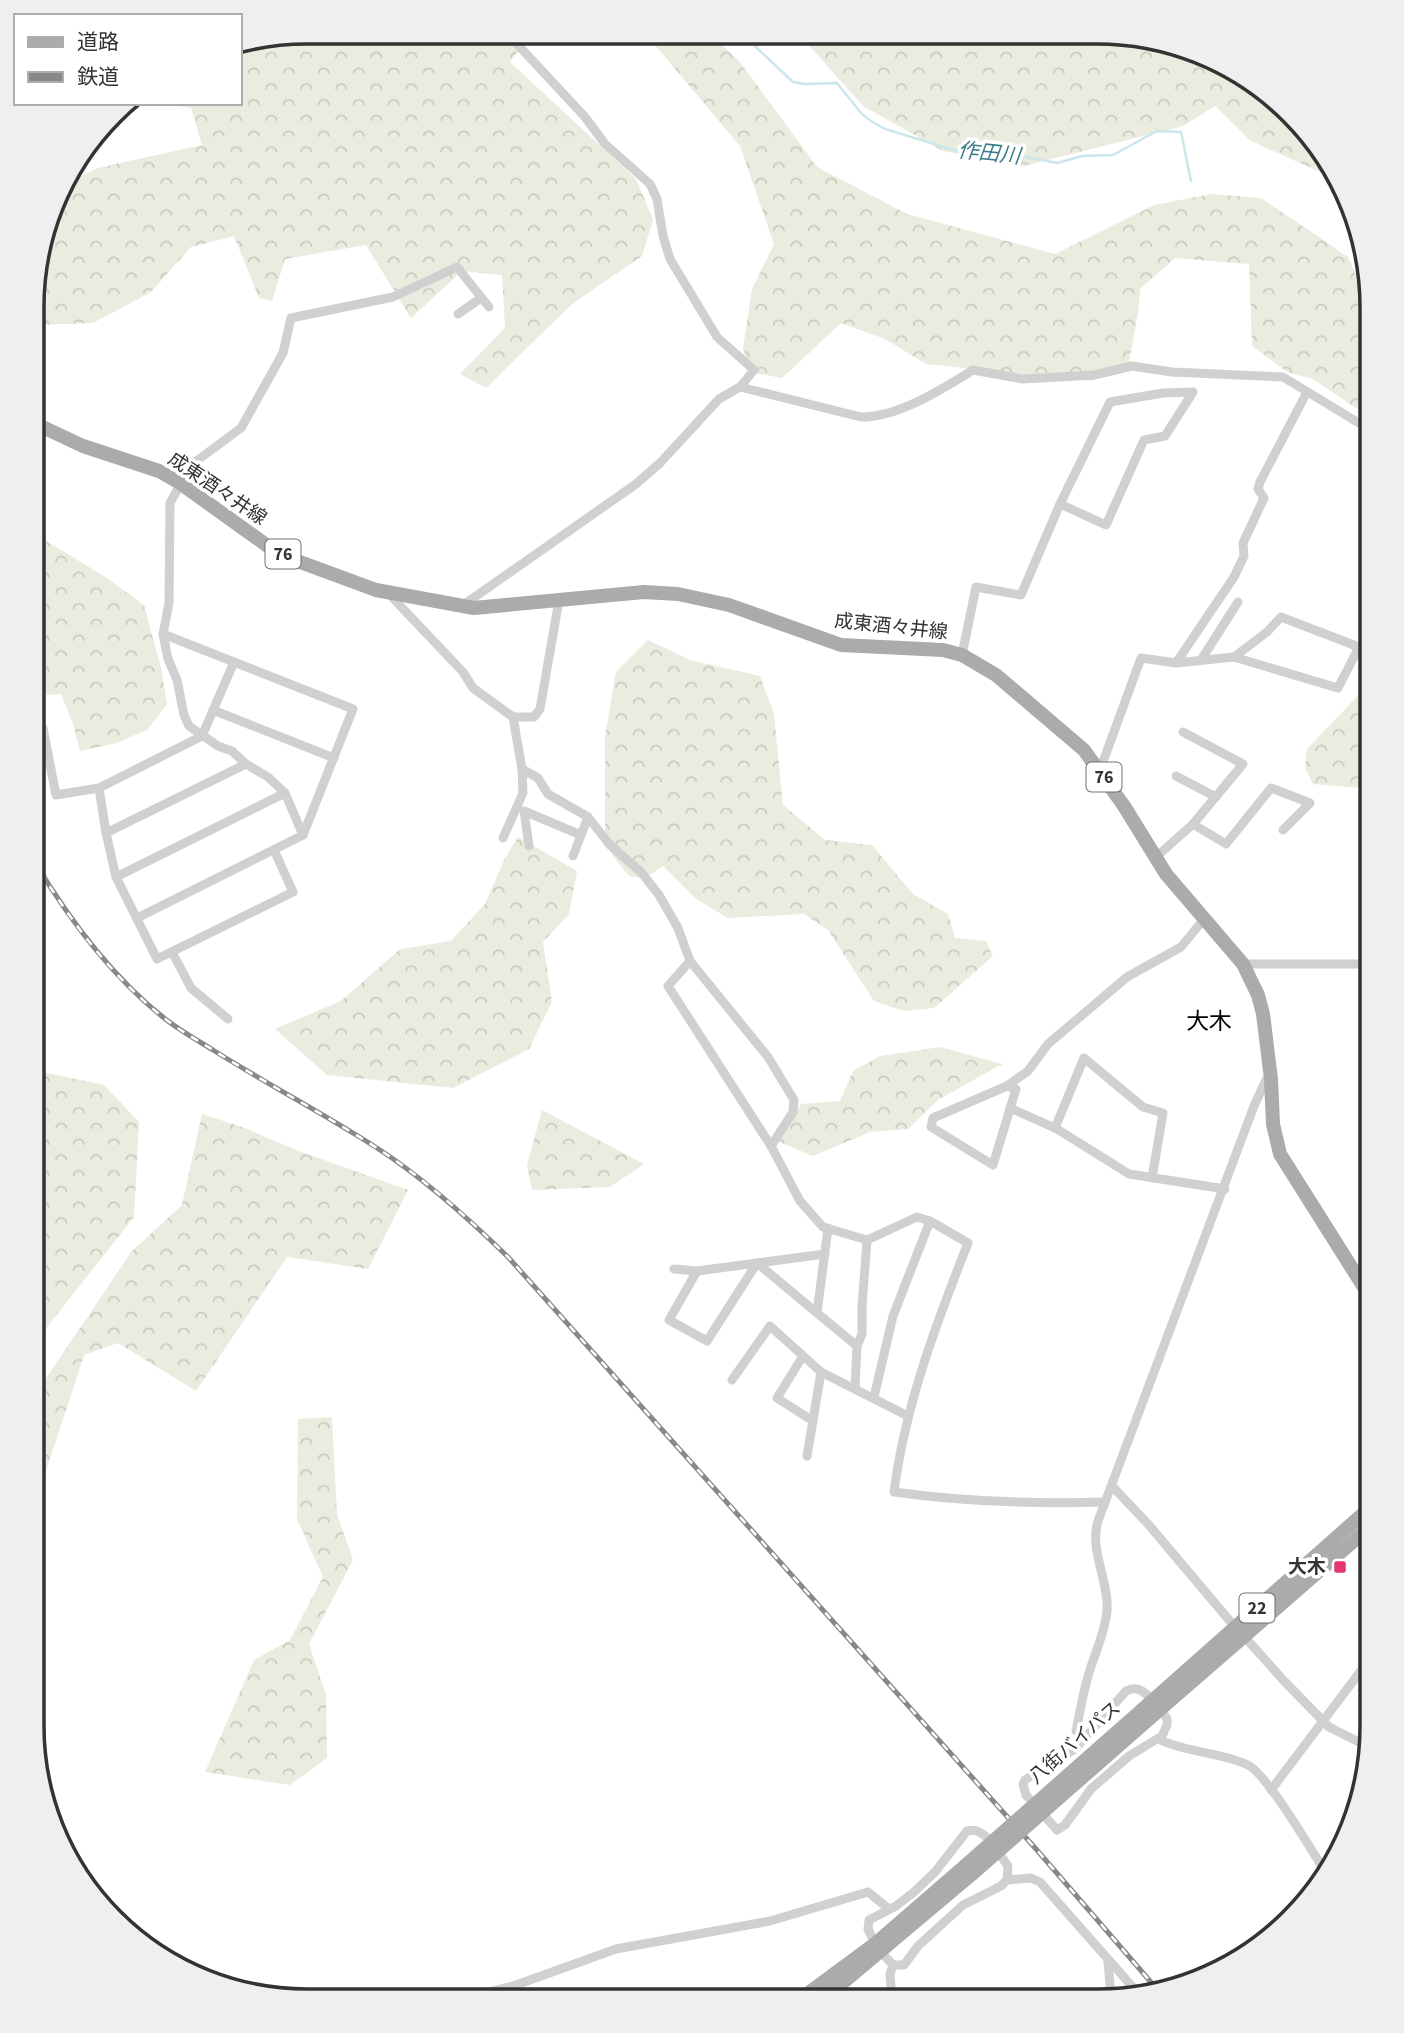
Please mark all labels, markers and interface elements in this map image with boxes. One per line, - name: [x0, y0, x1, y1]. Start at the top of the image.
- legend: [14, 14, 242, 105]
- text: 道路: [77, 27, 119, 57]
- text: 鉄道: [77, 62, 119, 92]
- water label: 作田川: [956, 135, 1024, 171]
- street label: 成東酒々井線: [162, 446, 272, 532]
- road number: 76: [266, 540, 300, 568]
- street label: 成東酒々井線: [833, 608, 949, 646]
- road number: 76: [1086, 762, 1122, 792]
- district label: 大木: [1186, 1005, 1232, 1038]
- place label: 大木: [1288, 1554, 1326, 1581]
- marker: 大木: [1332, 1559, 1348, 1575]
- road number: 22: [1240, 1594, 1274, 1623]
- street label: 八街バイパス: [1023, 1696, 1127, 1790]

